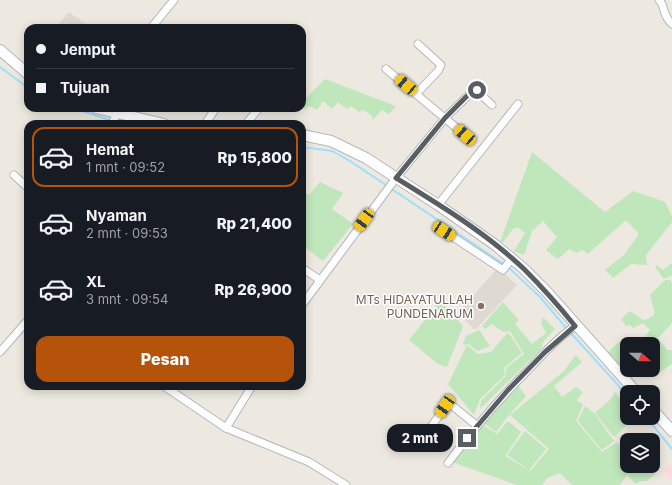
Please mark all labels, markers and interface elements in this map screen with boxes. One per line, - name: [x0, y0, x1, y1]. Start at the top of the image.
- text: Jemput: [60, 40, 116, 59]
- car: [393, 73, 419, 97]
- text: Tujuan: [60, 78, 110, 97]
- route start: [468, 81, 486, 99]
- car: [452, 123, 478, 147]
- icon: car: [38, 139, 74, 175]
- text: Hemat: [86, 140, 134, 159]
- text: Rp 15,800: [218, 148, 292, 167]
- text: 1 mnt · 09:52: [86, 159, 165, 175]
- icon: car: [38, 205, 74, 241]
- text: Nyaman: [86, 206, 147, 225]
- car: [352, 207, 376, 233]
- text: Rp 21,400: [217, 214, 292, 233]
- car: [431, 219, 457, 243]
- text: 2 mnt · 09:53: [86, 225, 168, 241]
- icon: car: [38, 271, 74, 307]
- text: XL: [86, 272, 106, 291]
- text: Rp 26,900: [214, 280, 292, 299]
- text: 3 mnt · 09:54: [86, 291, 168, 307]
- place label: MTs HIDAYATULLAH PUNDENARUM: [356, 292, 473, 321]
- marker: MTs HIDAYATULLAH PUNDENARUM: [476, 301, 486, 311]
- button: Pesan: [36, 336, 294, 382]
- north arrow: [620, 337, 660, 377]
- map controls: [620, 337, 660, 473]
- button: locate: [620, 385, 660, 425]
- car: [433, 393, 457, 419]
- callout: 2 mnt: [387, 424, 453, 452]
- route end: [458, 429, 476, 447]
- text: 2 mnt: [402, 430, 438, 446]
- button: layers: [620, 433, 660, 473]

